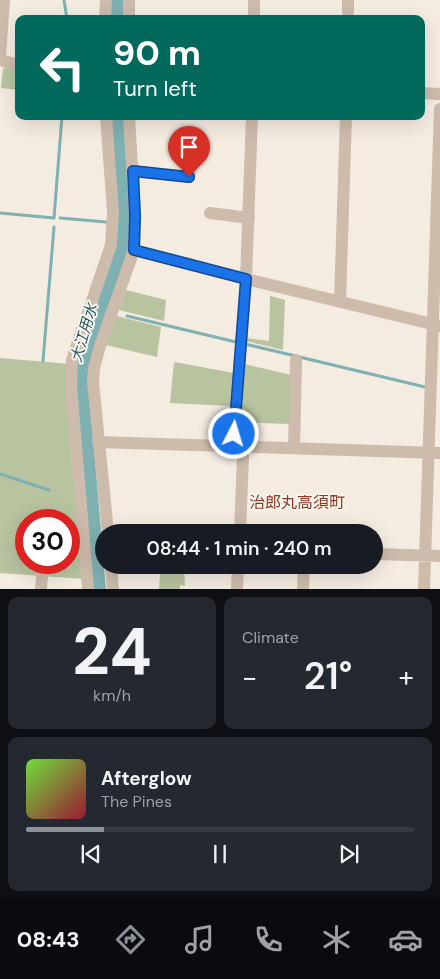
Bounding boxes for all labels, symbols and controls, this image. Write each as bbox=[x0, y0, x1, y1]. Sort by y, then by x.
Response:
text: 90 m bbox=[113, 30, 201, 76]
icon: left bbox=[30, 35, 95, 100]
text: Turn left bbox=[113, 74, 197, 103]
pin bbox=[168, 126, 210, 177]
icon: arrive bbox=[175, 133, 203, 161]
water label: 大江用水 bbox=[66, 299, 102, 365]
position arrow bbox=[207, 407, 259, 459]
district label: 治郎丸高須町 bbox=[249, 492, 345, 513]
speed limit sign: 30 bbox=[15, 509, 80, 574]
text: 08:44 · 1 min · 240 m bbox=[146, 536, 332, 561]
text: 24 bbox=[72, 610, 152, 694]
text: Climate bbox=[242, 627, 299, 648]
text: 21° bbox=[304, 651, 352, 701]
text: − bbox=[242, 659, 257, 696]
text: + bbox=[399, 659, 414, 696]
text: km/h bbox=[93, 685, 131, 706]
text: Afterglow bbox=[101, 766, 192, 791]
text: The Pines bbox=[101, 791, 172, 812]
icon: previous bbox=[77, 840, 105, 868]
icon: pause bbox=[206, 840, 234, 868]
icon: next bbox=[335, 840, 363, 868]
icon: directions bbox=[113, 922, 148, 957]
icon: music bbox=[182, 922, 217, 957]
icon: phone bbox=[251, 922, 286, 957]
icon: climate bbox=[319, 922, 354, 957]
icon: car bbox=[388, 922, 423, 957]
text: 08:43 bbox=[17, 925, 79, 954]

